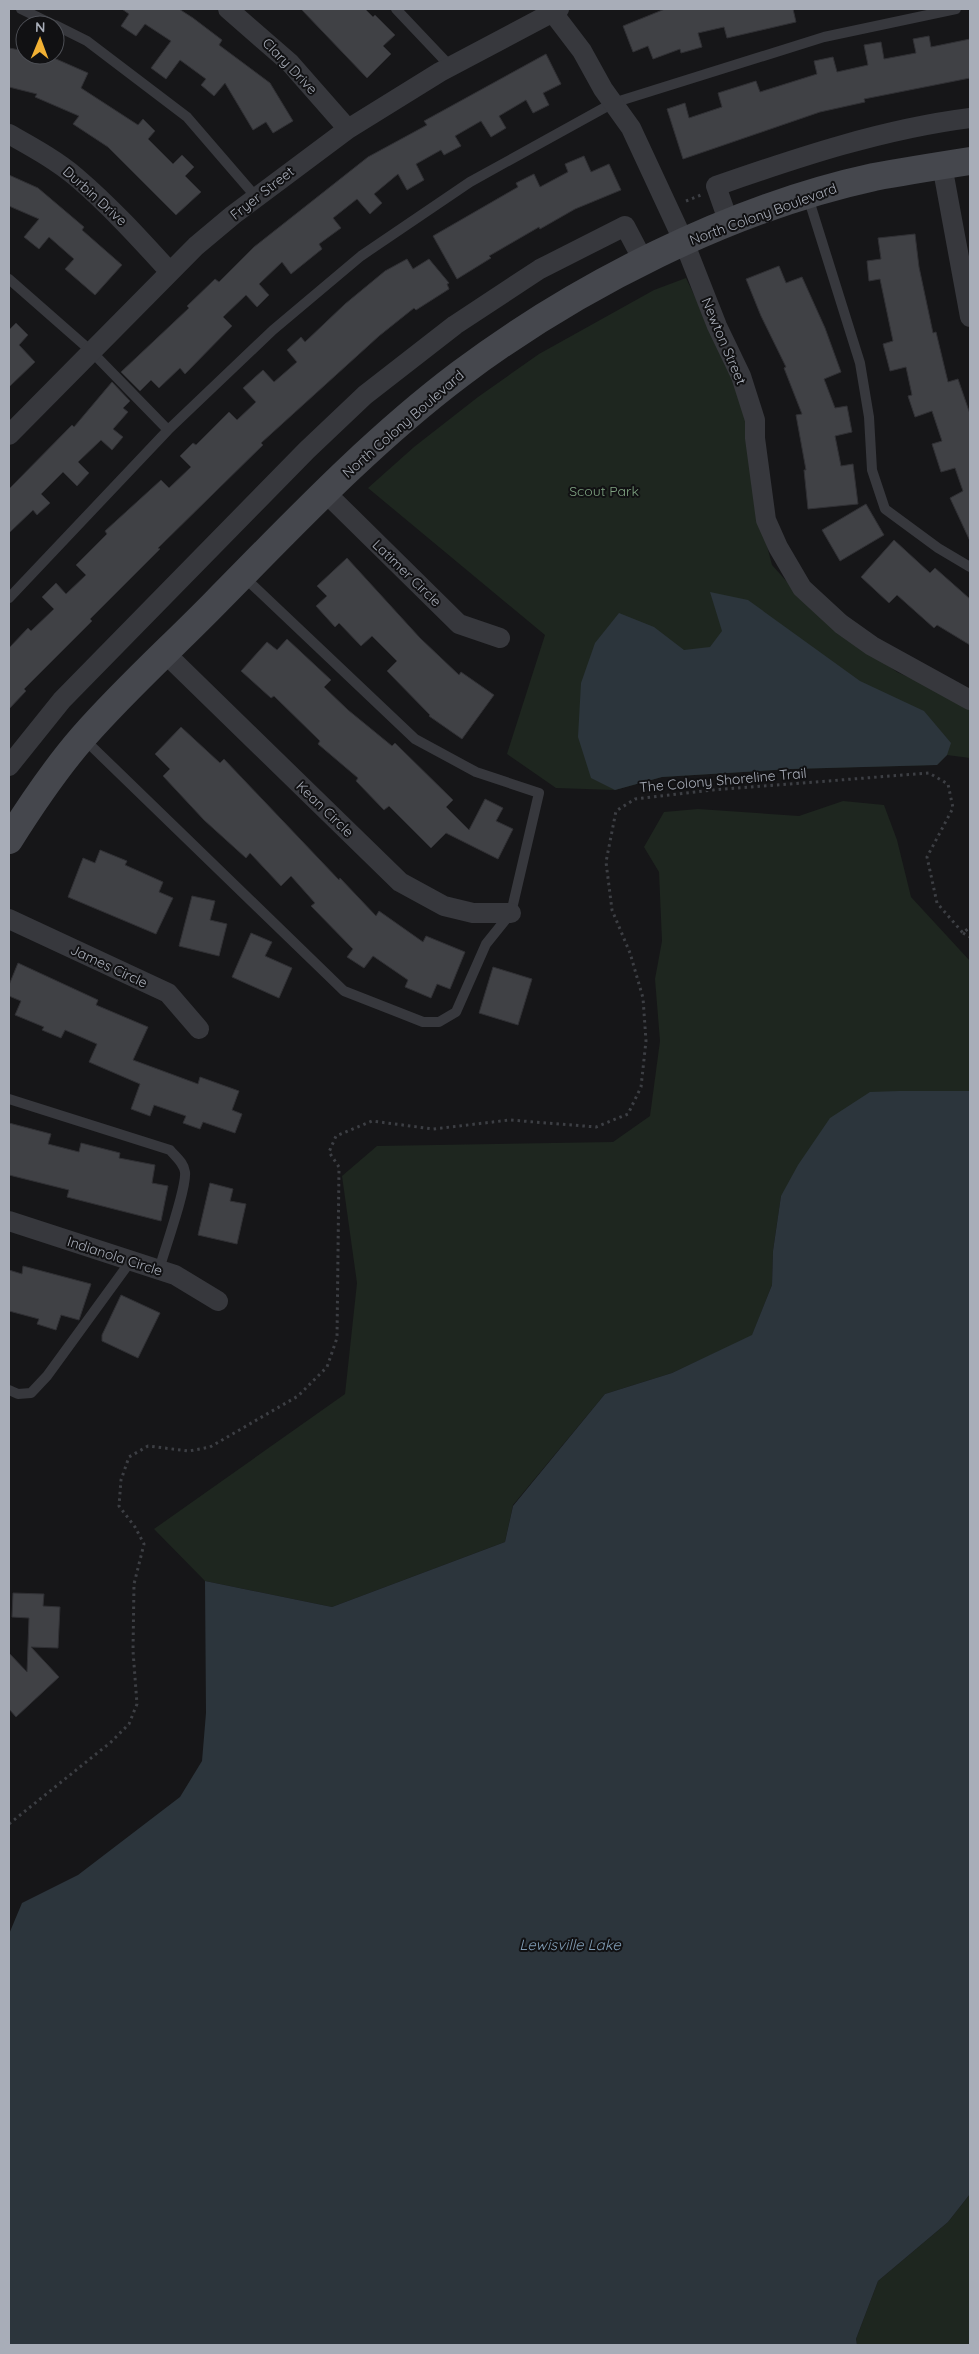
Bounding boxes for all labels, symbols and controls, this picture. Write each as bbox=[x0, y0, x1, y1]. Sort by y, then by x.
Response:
north arrow bbox=[15, 15, 65, 65]
text: N bbox=[35, 18, 46, 36]
street label: Clary Drive bbox=[259, 34, 321, 98]
street label: Durbin Drive bbox=[59, 162, 131, 230]
street label: Fryer Street bbox=[226, 162, 298, 224]
street label: North Colony Boulevard bbox=[687, 179, 839, 249]
street label: Newton Street bbox=[698, 295, 750, 387]
street label: North Colony Boulevard bbox=[338, 366, 468, 482]
park label: Scout Park bbox=[569, 482, 639, 500]
street label: Latimer Circle bbox=[369, 536, 445, 610]
street label: The Colony Shoreline Trail bbox=[639, 764, 807, 796]
street label: Kean Circle bbox=[292, 777, 358, 841]
street label: James Circle bbox=[68, 940, 151, 992]
street label: Indianola Circle bbox=[65, 1232, 165, 1280]
water label: Lewisville Lake bbox=[519, 1935, 621, 1954]

